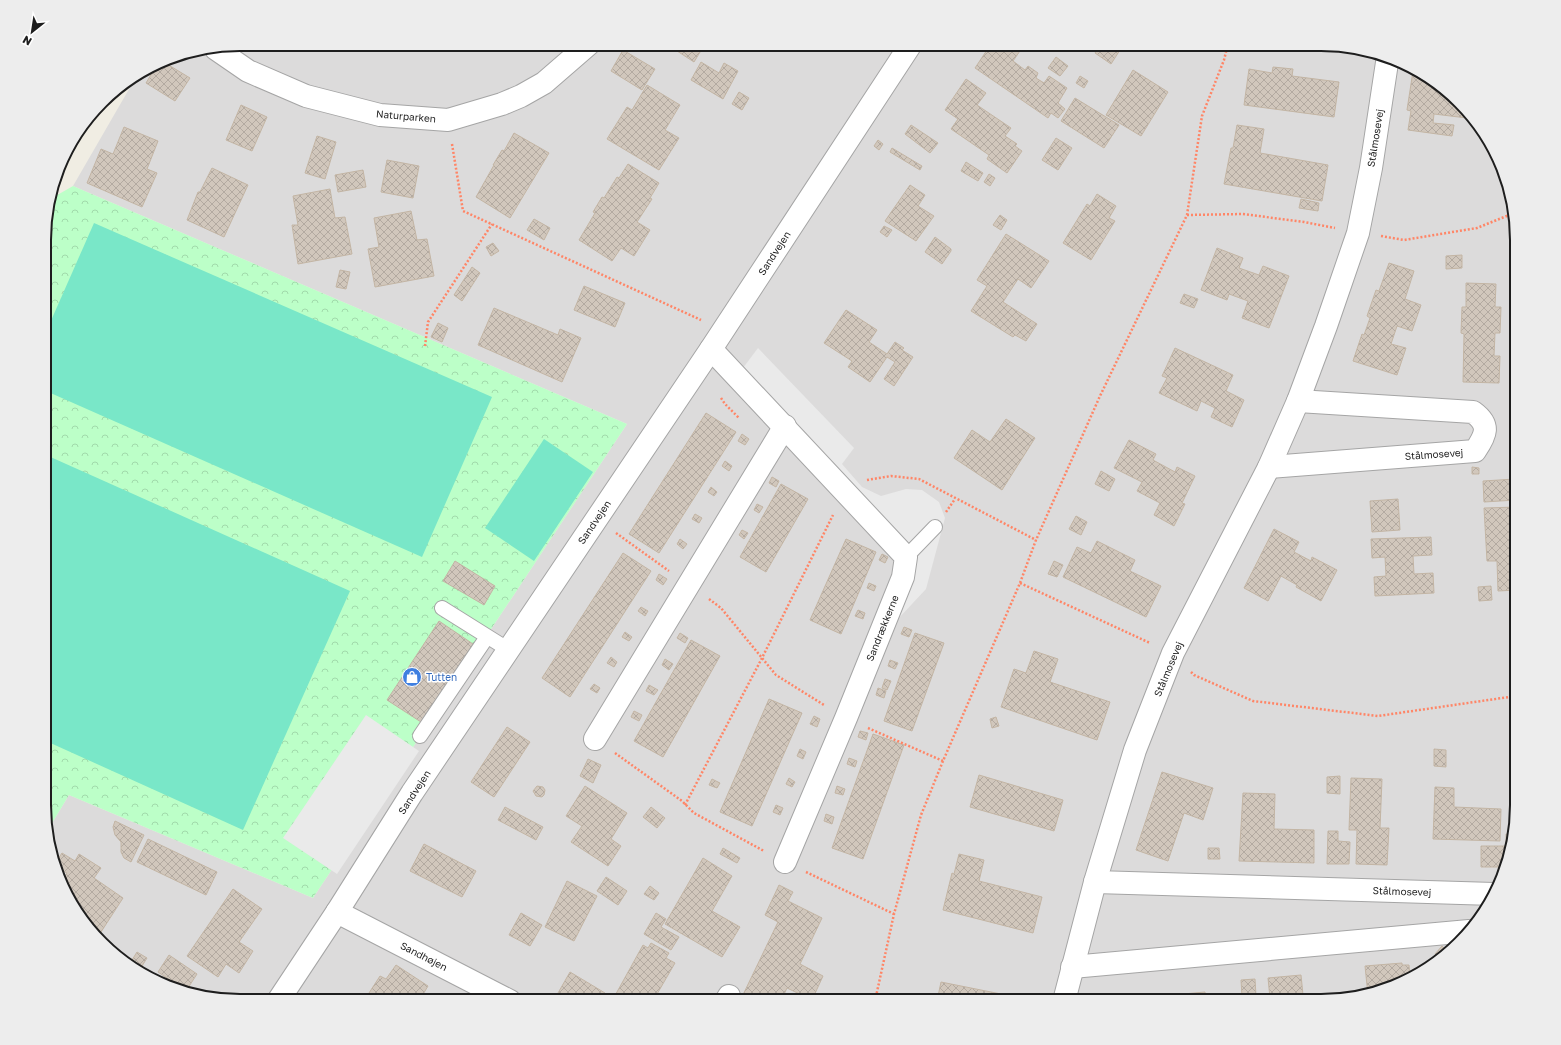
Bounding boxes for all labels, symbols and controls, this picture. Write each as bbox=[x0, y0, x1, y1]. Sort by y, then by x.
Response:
north arrow bbox=[12, 12, 52, 52]
text: N bbox=[20, 33, 34, 49]
street label: Naturparken bbox=[375, 107, 437, 125]
street label: Stålmosevej bbox=[1364, 108, 1386, 168]
street label: Sandvejen bbox=[755, 229, 793, 277]
street label: Stålmosevej bbox=[1404, 446, 1464, 462]
street label: Sandvejen bbox=[575, 498, 613, 546]
street label: Sandrækkerne bbox=[863, 593, 901, 663]
street label: Stålmosevej bbox=[1151, 640, 1185, 698]
shop icon: Tutten bbox=[401, 666, 423, 688]
place label: Tutten bbox=[426, 671, 457, 683]
street label: Sandvejen bbox=[395, 768, 433, 816]
street label: Stålmosevej bbox=[1372, 884, 1432, 898]
street label: Sandhøjen bbox=[398, 939, 450, 973]

